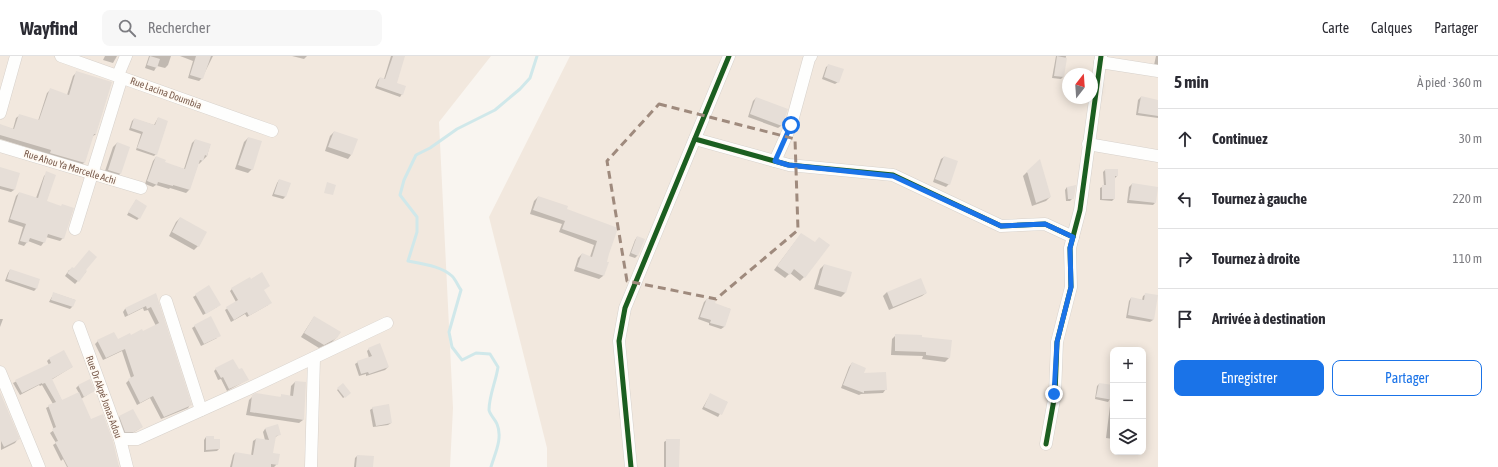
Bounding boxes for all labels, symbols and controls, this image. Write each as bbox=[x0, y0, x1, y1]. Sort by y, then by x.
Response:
search box bbox=[102, 10, 382, 46]
text: Wayfind bbox=[20, 17, 78, 39]
icon: search bbox=[116, 17, 138, 39]
text: Rechercher bbox=[148, 19, 210, 36]
text: Carte bbox=[1322, 20, 1349, 36]
text: Calques bbox=[1371, 20, 1412, 36]
text: Partager bbox=[1434, 20, 1478, 36]
north arrow bbox=[1062, 68, 1098, 104]
text: 5 min bbox=[1174, 72, 1209, 92]
street label: Rue Lacina Doumbia bbox=[129, 75, 204, 111]
text: À pied · 360 m bbox=[1417, 75, 1482, 90]
route start bbox=[782, 116, 800, 134]
icon: ahead bbox=[1174, 128, 1196, 150]
text: Continuez bbox=[1212, 130, 1268, 147]
text: 30 m bbox=[1459, 131, 1482, 146]
street label: Rue Ahou Ya Marcelle Achi bbox=[23, 148, 117, 186]
icon: left bbox=[1174, 188, 1196, 210]
text: Tournez à gauche bbox=[1212, 190, 1307, 207]
text: 220 m bbox=[1453, 191, 1482, 206]
icon: right bbox=[1174, 248, 1196, 270]
text: Tournez à droite bbox=[1212, 250, 1300, 267]
text: 110 m bbox=[1453, 251, 1482, 266]
icon: arrive bbox=[1174, 308, 1196, 330]
text: Arrivée à destination bbox=[1212, 310, 1326, 327]
map controls bbox=[1110, 347, 1146, 455]
button: + bbox=[1110, 347, 1146, 383]
street label: Rue Dr Akpé Jonas Adou bbox=[84, 354, 124, 440]
button: Enregistrer bbox=[1174, 360, 1324, 396]
button: Partager bbox=[1332, 360, 1482, 396]
button: − bbox=[1110, 383, 1146, 419]
route end bbox=[1045, 385, 1063, 403]
button: layers bbox=[1110, 419, 1146, 455]

